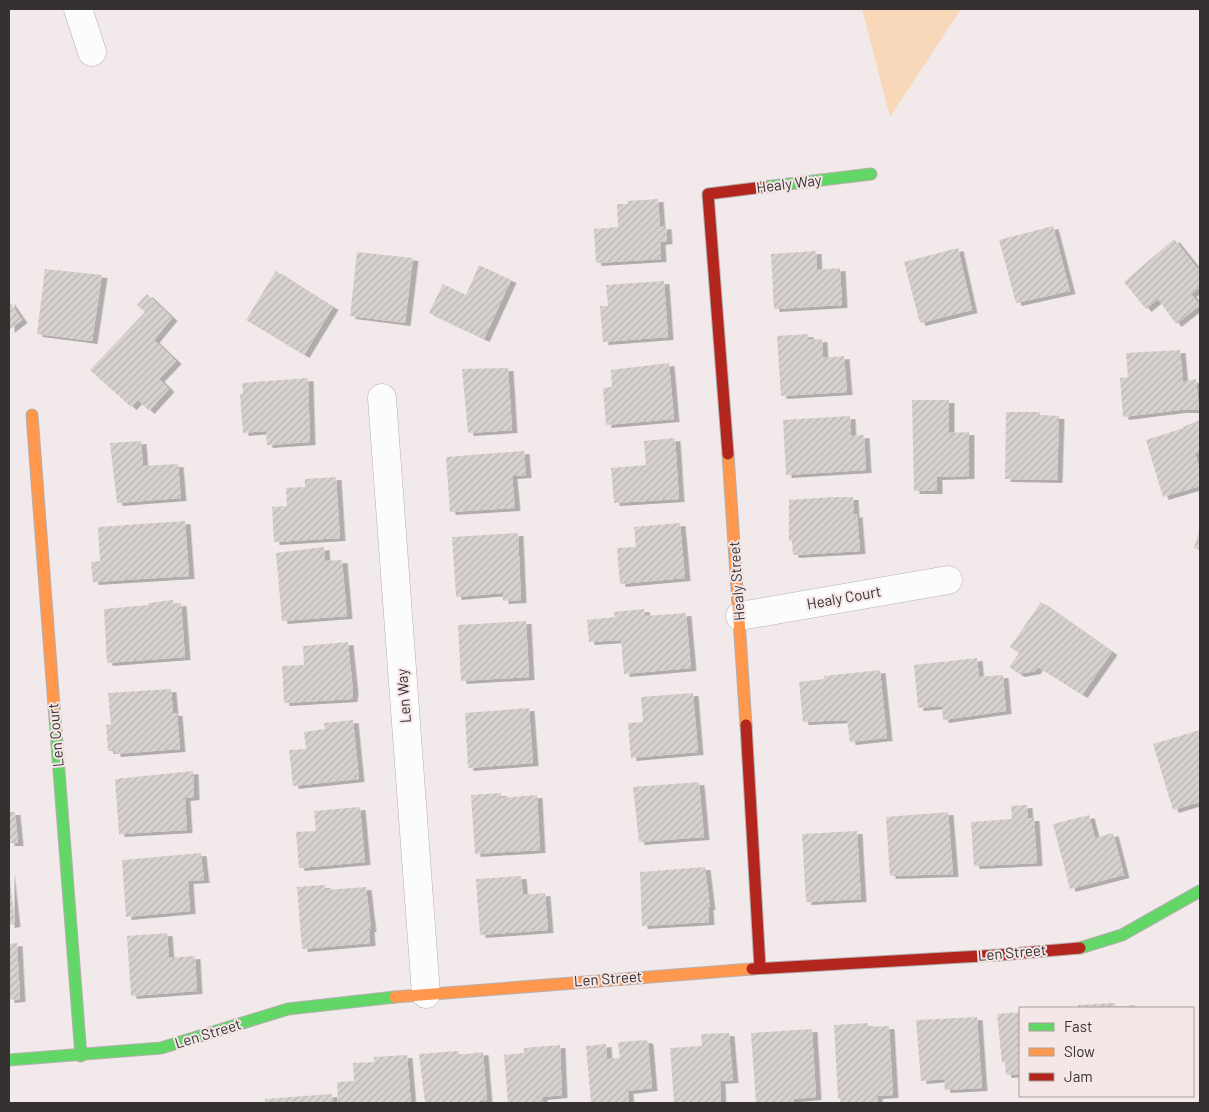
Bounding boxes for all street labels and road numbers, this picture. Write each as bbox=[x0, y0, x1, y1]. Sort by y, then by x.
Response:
street label: Healy Way bbox=[755, 170, 823, 196]
street label: Healy Street bbox=[724, 541, 748, 621]
street label: Healy Court bbox=[805, 582, 882, 612]
street label: Len Way bbox=[392, 668, 414, 724]
street label: Len Court bbox=[43, 702, 67, 768]
street label: Len Street bbox=[977, 940, 1047, 964]
street label: Len Street bbox=[573, 967, 643, 989]
street label: Len Street bbox=[172, 1014, 243, 1052]

